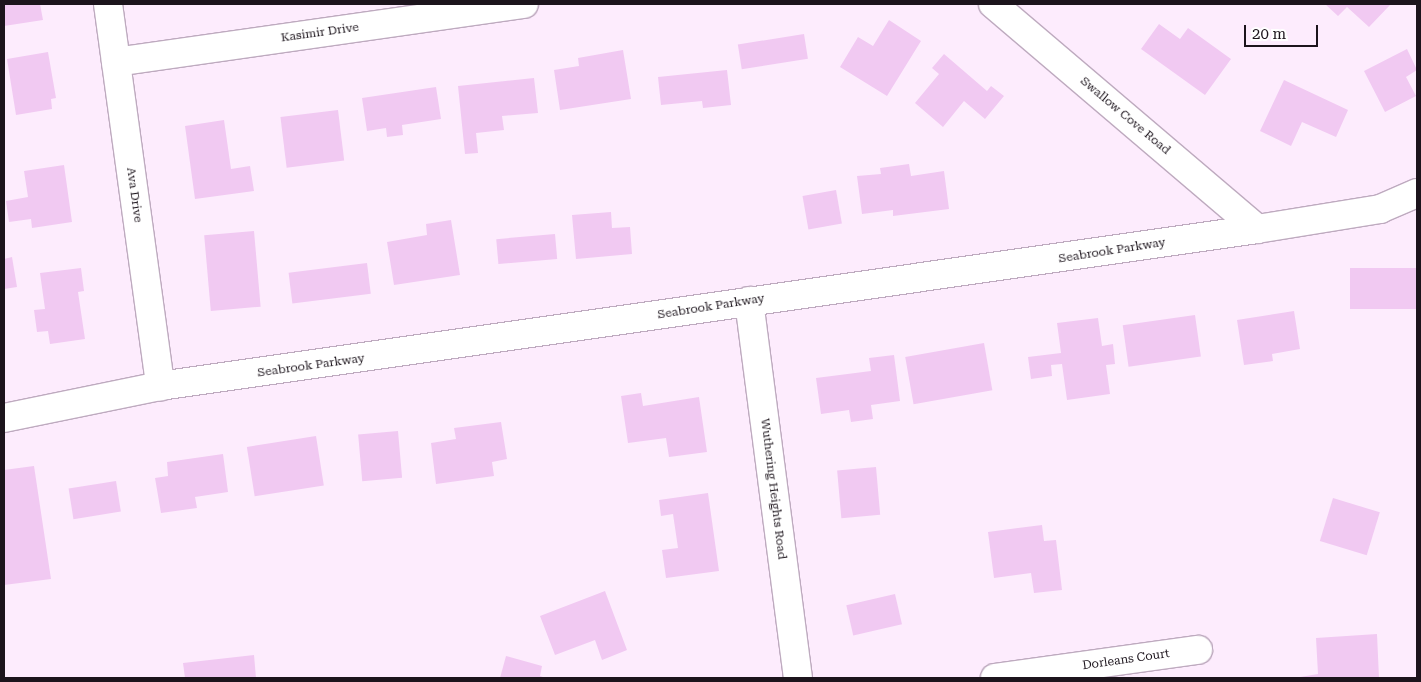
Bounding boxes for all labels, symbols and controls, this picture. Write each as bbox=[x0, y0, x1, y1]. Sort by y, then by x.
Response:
scale bar bbox=[1246, 15, 1320, 47]
street label: Kasimir Drive bbox=[280, 20, 360, 46]
text: 20 m bbox=[1252, 25, 1286, 43]
street label: Swallow Cove Road bbox=[1077, 74, 1173, 158]
street label: Ava Drive bbox=[123, 166, 145, 224]
street label: Seabrook Parkway bbox=[1058, 235, 1166, 267]
street label: Seabrook Parkway bbox=[657, 291, 765, 323]
street label: Seabrook Parkway bbox=[257, 351, 365, 381]
street label: Wuthering Heights Road bbox=[757, 418, 789, 560]
street label: Dorleans Court bbox=[1081, 647, 1171, 673]

